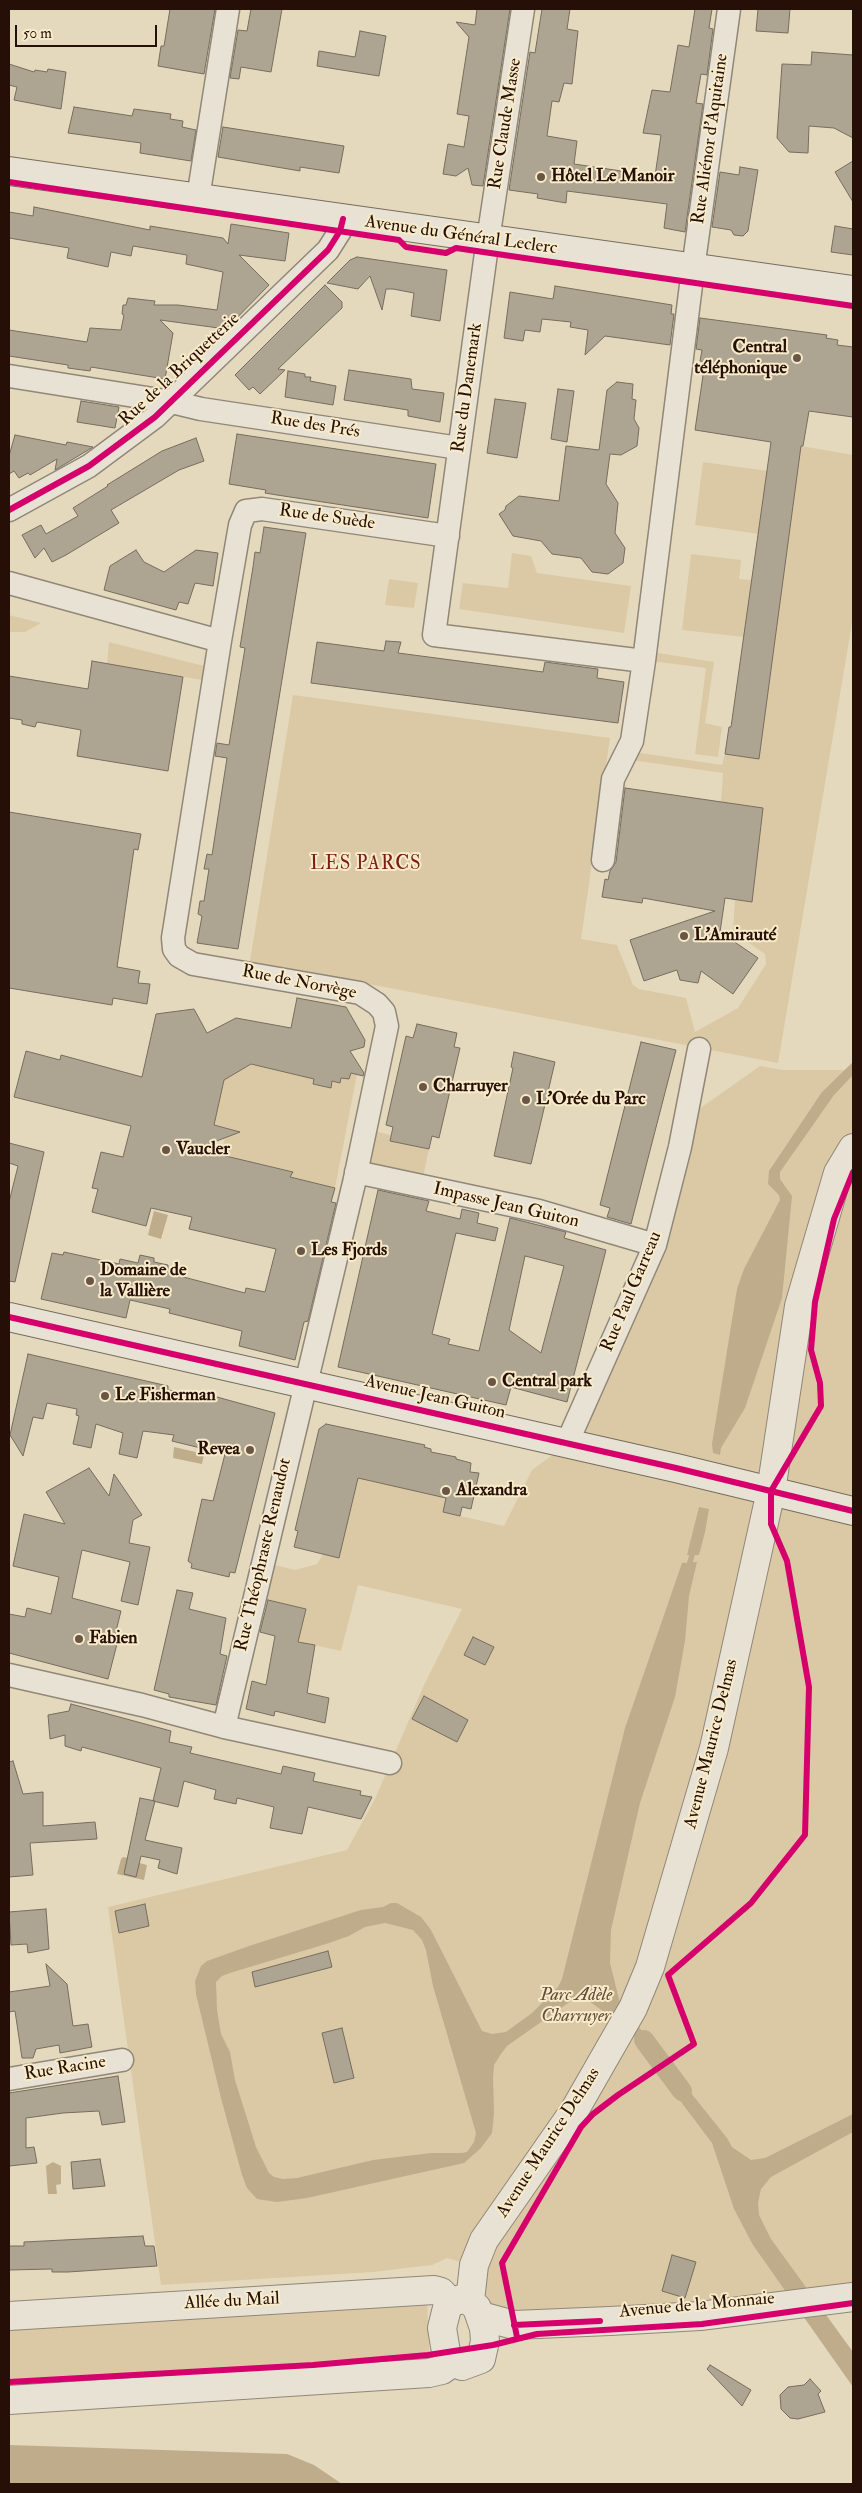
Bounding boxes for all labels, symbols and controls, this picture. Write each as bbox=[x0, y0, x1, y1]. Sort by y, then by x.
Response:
scale bar bbox=[18, 15, 160, 47]
text: 50 m bbox=[23, 24, 52, 43]
street label: Rue Aliénor d'Aquitaine bbox=[688, 52, 734, 226]
street label: Rue Claude Masse bbox=[485, 57, 527, 191]
place label: Hôtel Le Manoir bbox=[551, 166, 674, 188]
marker: Hôtel Le Manoir bbox=[535, 171, 547, 183]
street label: Avenue du Général Leclerc bbox=[364, 212, 558, 260]
street label: Rue de la Briquetterie bbox=[115, 309, 245, 431]
street label: Rue du Danemark bbox=[448, 322, 488, 454]
place label: Central téléphonique bbox=[694, 337, 787, 379]
marker: Central téléphonique bbox=[791, 352, 803, 364]
street label: Rue des Prés bbox=[269, 408, 361, 444]
street label: Rue de Suède bbox=[278, 501, 376, 535]
district label: LES PARCS bbox=[309, 854, 423, 876]
place label: L'Amirauté bbox=[694, 925, 776, 947]
marker: L'Amirauté bbox=[678, 930, 690, 942]
street label: Rue de Norvège bbox=[240, 961, 358, 1005]
place label: Charruyer bbox=[433, 1076, 508, 1098]
marker: Charruyer bbox=[417, 1081, 429, 1093]
place label: L'Orée du Parc bbox=[536, 1089, 646, 1111]
marker: L'Orée du Parc bbox=[520, 1094, 532, 1106]
place label: Vaucler bbox=[176, 1139, 230, 1161]
marker: Vaucler bbox=[160, 1144, 172, 1156]
street label: Impasse Jean Guiton bbox=[431, 1179, 581, 1233]
street label: Rue Paul Garreau bbox=[597, 1229, 667, 1355]
place label: Les Fjords bbox=[311, 1240, 387, 1262]
marker: Les Fjords bbox=[295, 1245, 307, 1257]
place label: Domaine de la Vallière bbox=[100, 1260, 186, 1302]
marker: Domaine de la Vallière bbox=[84, 1275, 96, 1287]
street label: Avenue Jean Guiton bbox=[363, 1371, 507, 1425]
place label: Central park bbox=[502, 1371, 592, 1393]
marker: Central park bbox=[486, 1376, 498, 1388]
place label: Le Fisherman bbox=[115, 1385, 216, 1407]
marker: Le Fisherman bbox=[99, 1390, 111, 1402]
place label: Revea bbox=[197, 1439, 240, 1461]
marker: Revea bbox=[244, 1444, 256, 1456]
street label: Rue Théophraste Renaudot bbox=[231, 1456, 297, 1654]
place label: Alexandra bbox=[456, 1480, 527, 1502]
marker: Alexandra bbox=[440, 1485, 452, 1497]
place label: Fabien bbox=[89, 1628, 137, 1650]
marker: Fabien bbox=[73, 1633, 85, 1645]
street label: Avenue Maurice Delmas bbox=[680, 1657, 744, 1831]
park label: Parc Adèle Charruyer bbox=[540, 1985, 612, 2028]
street label: Rue Racine bbox=[23, 2052, 107, 2086]
street label: Avenue Maurice Delmas bbox=[492, 2064, 606, 2222]
street label: Avenue de la Monnaie bbox=[618, 2288, 776, 2324]
street label: Allée du Mail bbox=[184, 2289, 280, 2315]

